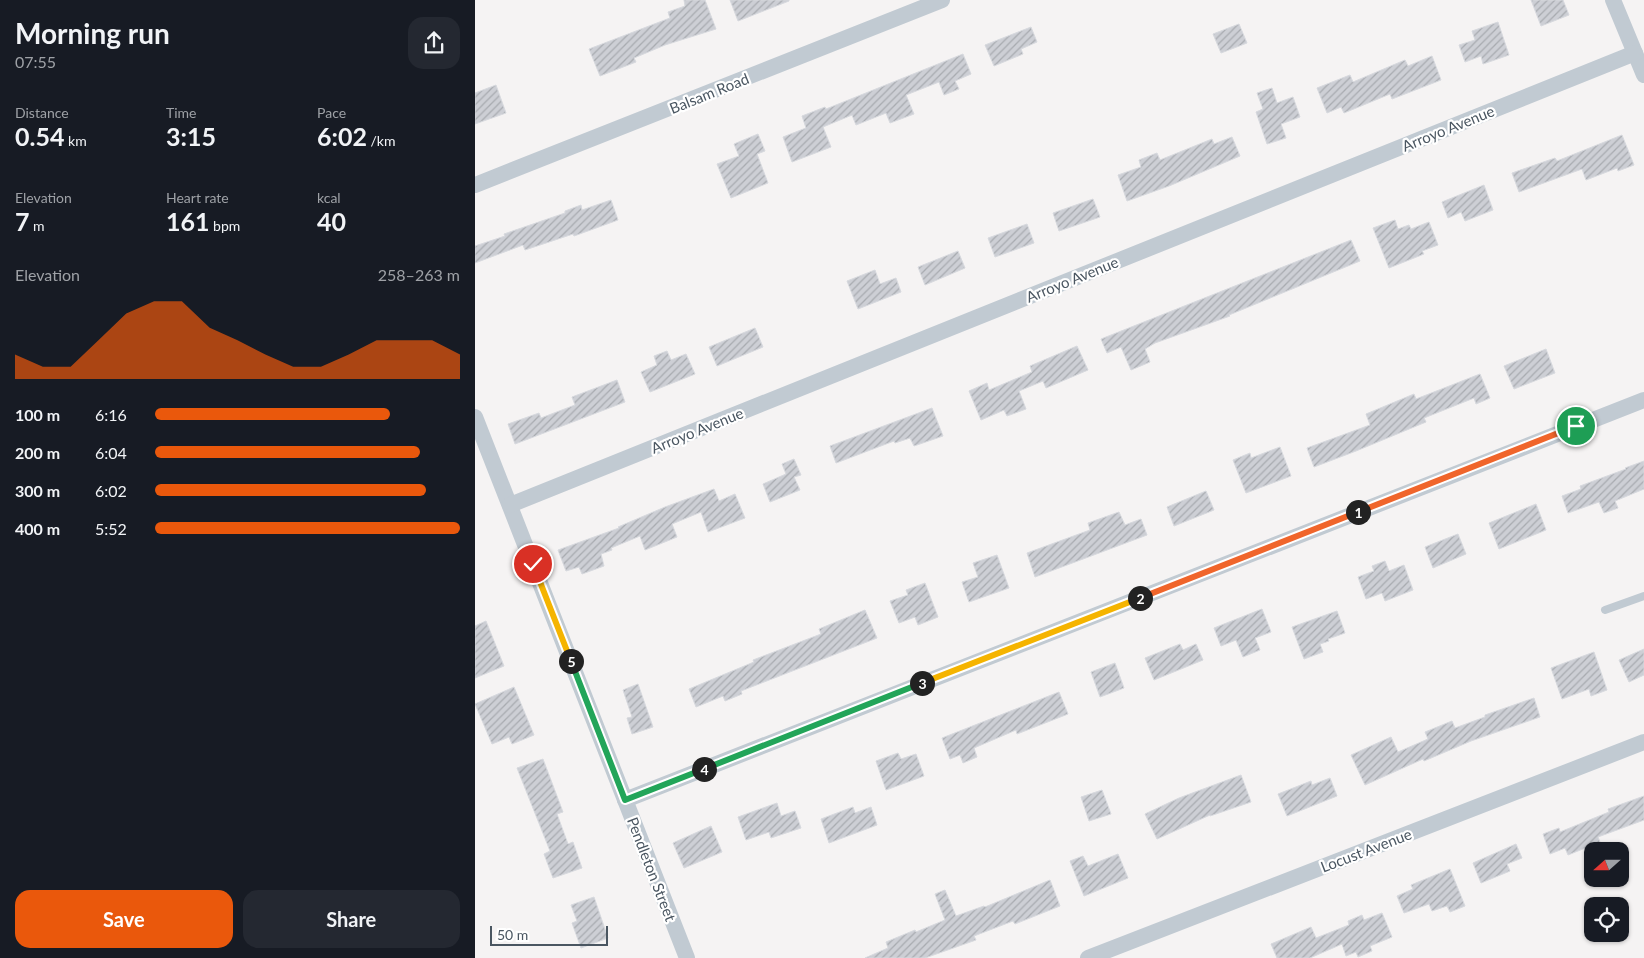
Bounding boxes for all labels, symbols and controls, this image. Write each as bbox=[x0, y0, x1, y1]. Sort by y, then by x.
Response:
text: Morning run bbox=[15, 16, 170, 50]
button: share bbox=[408, 17, 460, 69]
text: 07:55 bbox=[15, 52, 56, 71]
street label: Balsam Road bbox=[667, 69, 751, 117]
street label: Arroyo Avenue bbox=[1399, 101, 1497, 155]
text: Distance bbox=[15, 104, 69, 121]
text: Time bbox=[166, 104, 197, 121]
text: Pace bbox=[317, 104, 346, 121]
text: 0.54 bbox=[15, 121, 64, 151]
text: 3:15 bbox=[166, 121, 216, 151]
text: 6:02 bbox=[317, 121, 367, 151]
text: km bbox=[64, 132, 87, 149]
text: /km bbox=[367, 132, 396, 149]
text: Elevation bbox=[15, 189, 72, 206]
text: Heart rate bbox=[166, 189, 229, 206]
text: kcal bbox=[317, 189, 341, 206]
text: 7 bbox=[15, 206, 30, 236]
text: 161 bbox=[166, 206, 210, 236]
text: 40 bbox=[317, 206, 346, 236]
text: m bbox=[30, 217, 45, 234]
text: bpm bbox=[210, 217, 240, 234]
street label: Arroyo Avenue bbox=[1023, 252, 1121, 306]
text: Elevation bbox=[15, 265, 80, 284]
text: 258–263 m bbox=[378, 265, 460, 284]
street label: Arroyo Avenue bbox=[648, 403, 746, 457]
text: 100 m bbox=[15, 405, 60, 424]
text: 6:16 bbox=[95, 405, 127, 424]
pin bbox=[1555, 405, 1597, 447]
icon: arrive bbox=[1562, 412, 1590, 440]
text: 200 m bbox=[15, 443, 60, 462]
text: 6:04 bbox=[95, 443, 127, 462]
text: 300 m bbox=[15, 481, 60, 500]
text: 6:02 bbox=[95, 481, 127, 500]
pin: 1 bbox=[1345, 500, 1371, 524]
text: 1 bbox=[1354, 504, 1363, 521]
text: 400 m bbox=[15, 519, 60, 538]
text: 5:52 bbox=[95, 519, 127, 538]
pin bbox=[512, 543, 554, 585]
icon: check bbox=[519, 550, 547, 578]
pin: 2 bbox=[1127, 586, 1153, 610]
text: 2 bbox=[1136, 590, 1145, 607]
pin: 5 bbox=[559, 648, 583, 674]
text: 5 bbox=[567, 653, 576, 670]
pin: 3 bbox=[909, 670, 935, 696]
text: 3 bbox=[918, 675, 927, 692]
pin: 4 bbox=[691, 756, 717, 782]
text: 4 bbox=[700, 761, 709, 778]
street label: Pendleton Street bbox=[624, 814, 680, 924]
street label: Locust Avenue bbox=[1318, 824, 1414, 876]
north arrow bbox=[1584, 842, 1629, 888]
map controls bbox=[1584, 842, 1629, 942]
button: Save bbox=[15, 890, 233, 948]
button: Share bbox=[243, 890, 460, 948]
button: locate bbox=[1584, 897, 1629, 942]
scale bar bbox=[490, 923, 607, 946]
text: 50 m bbox=[497, 926, 528, 943]

